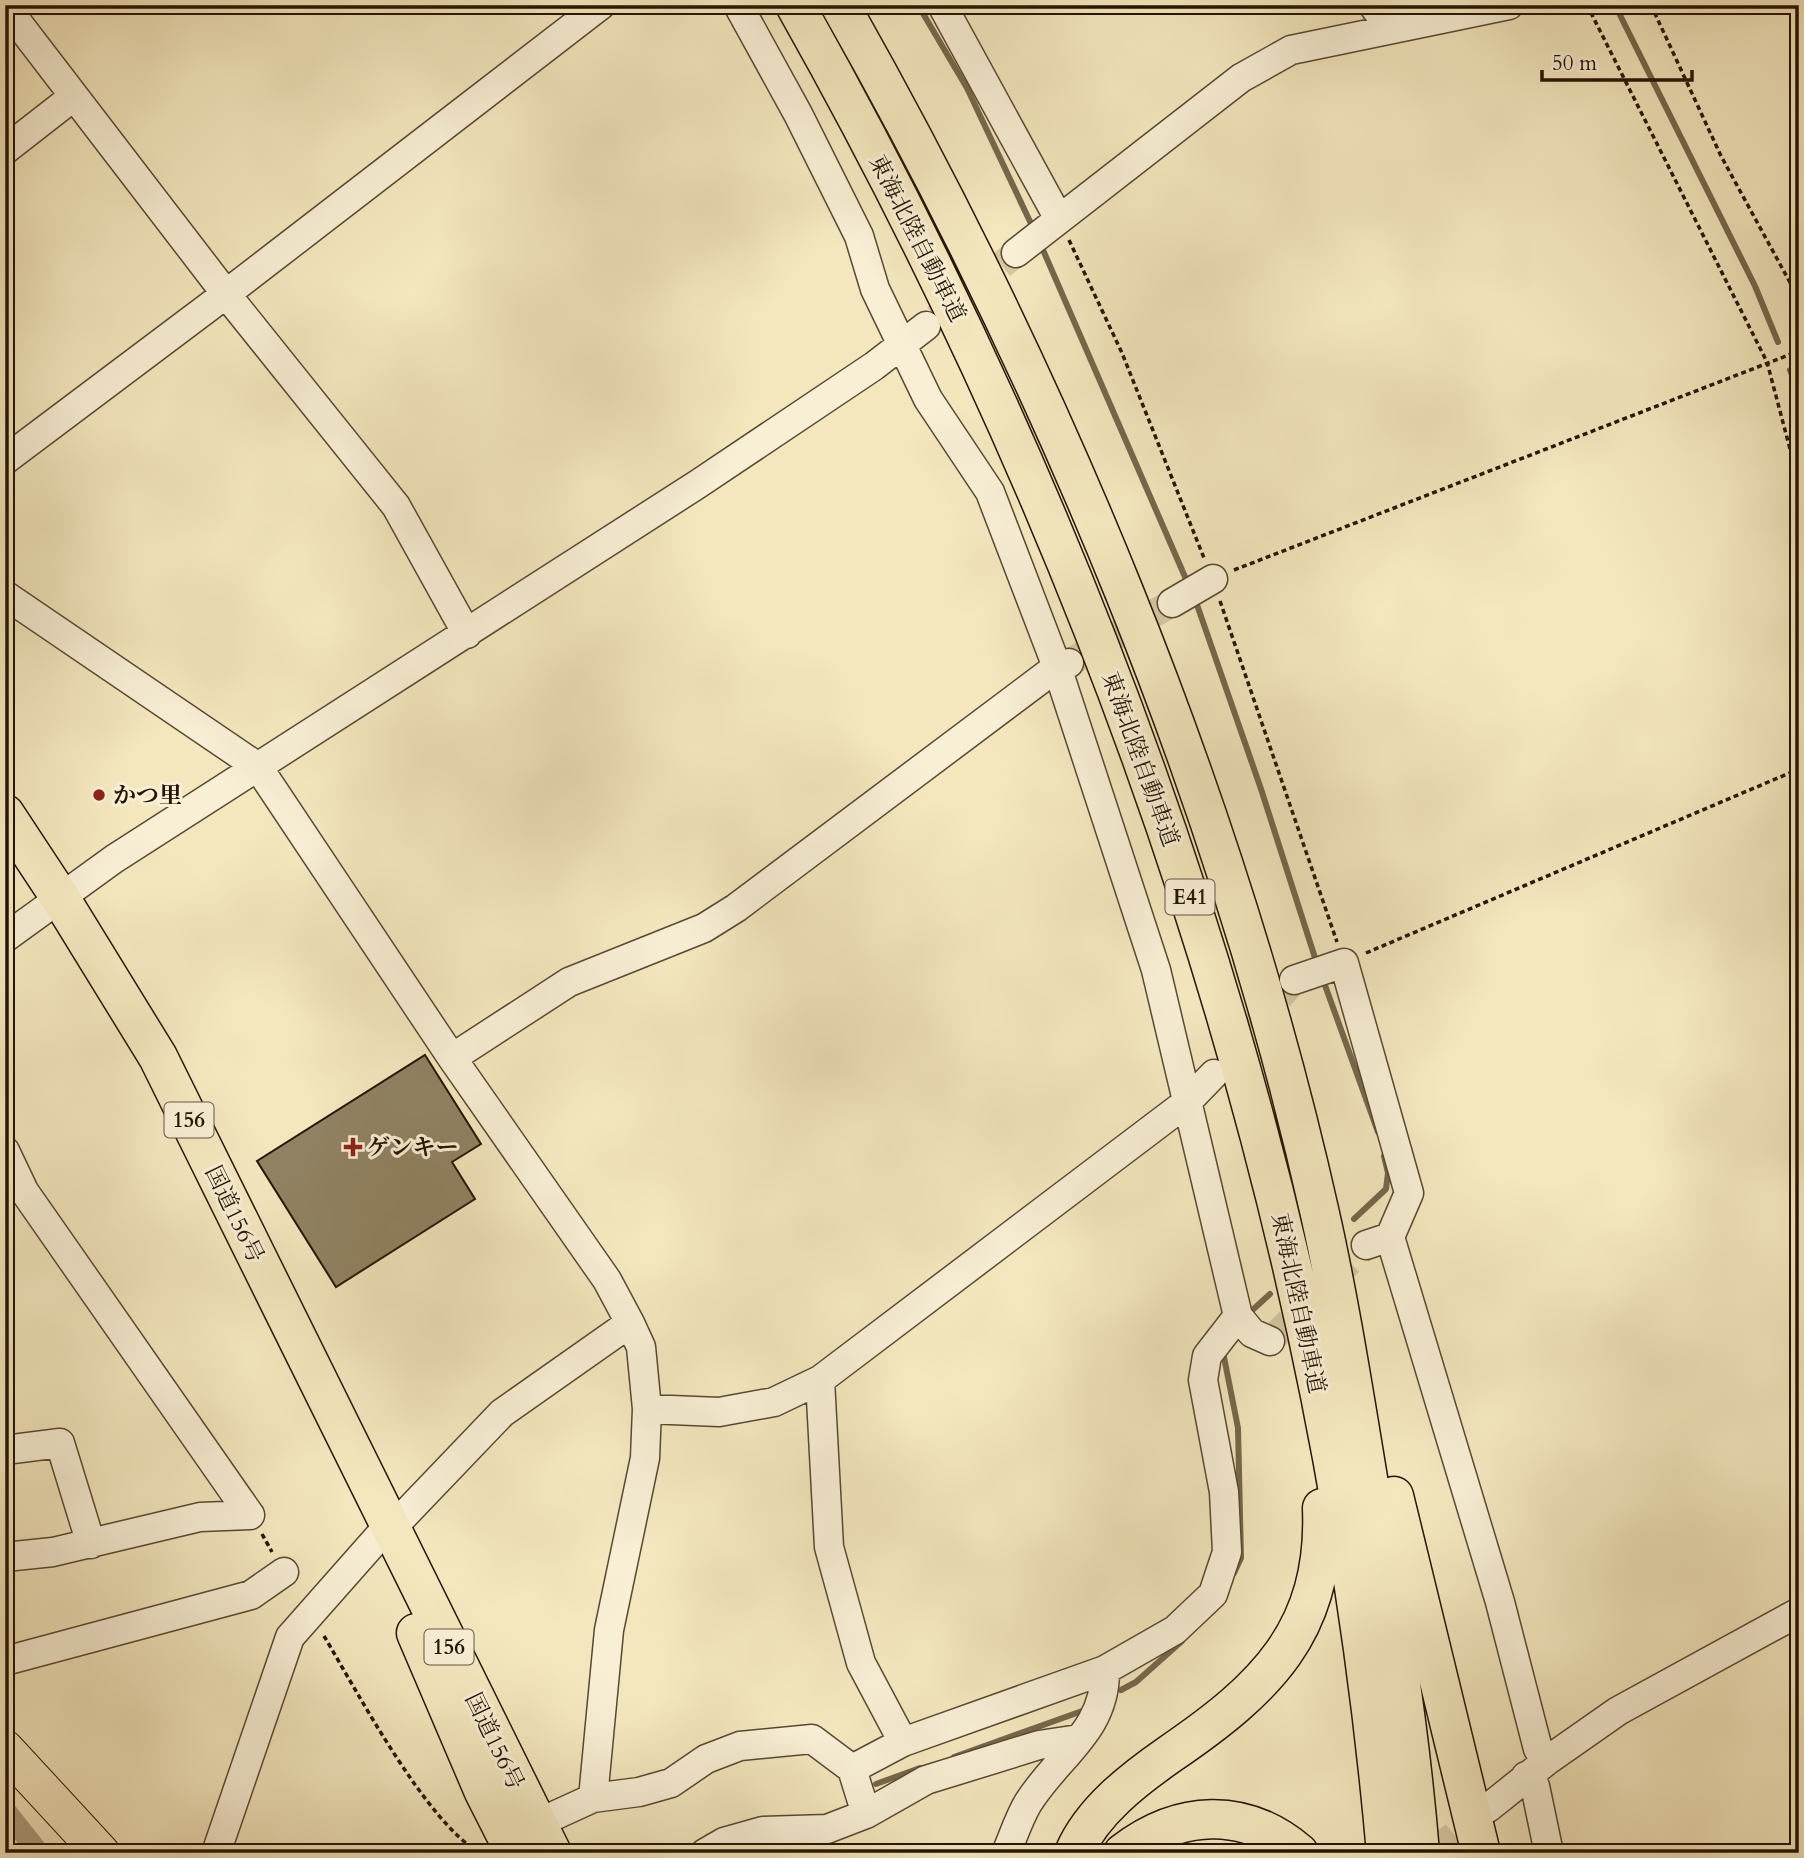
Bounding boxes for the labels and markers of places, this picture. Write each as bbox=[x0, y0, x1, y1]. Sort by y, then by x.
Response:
place label: かつ里 bbox=[113, 780, 182, 811]
marker: かつ里 bbox=[91, 787, 107, 803]
place label: ゲンキー bbox=[367, 1132, 459, 1163]
marker: ゲンキー bbox=[345, 1139, 361, 1155]

